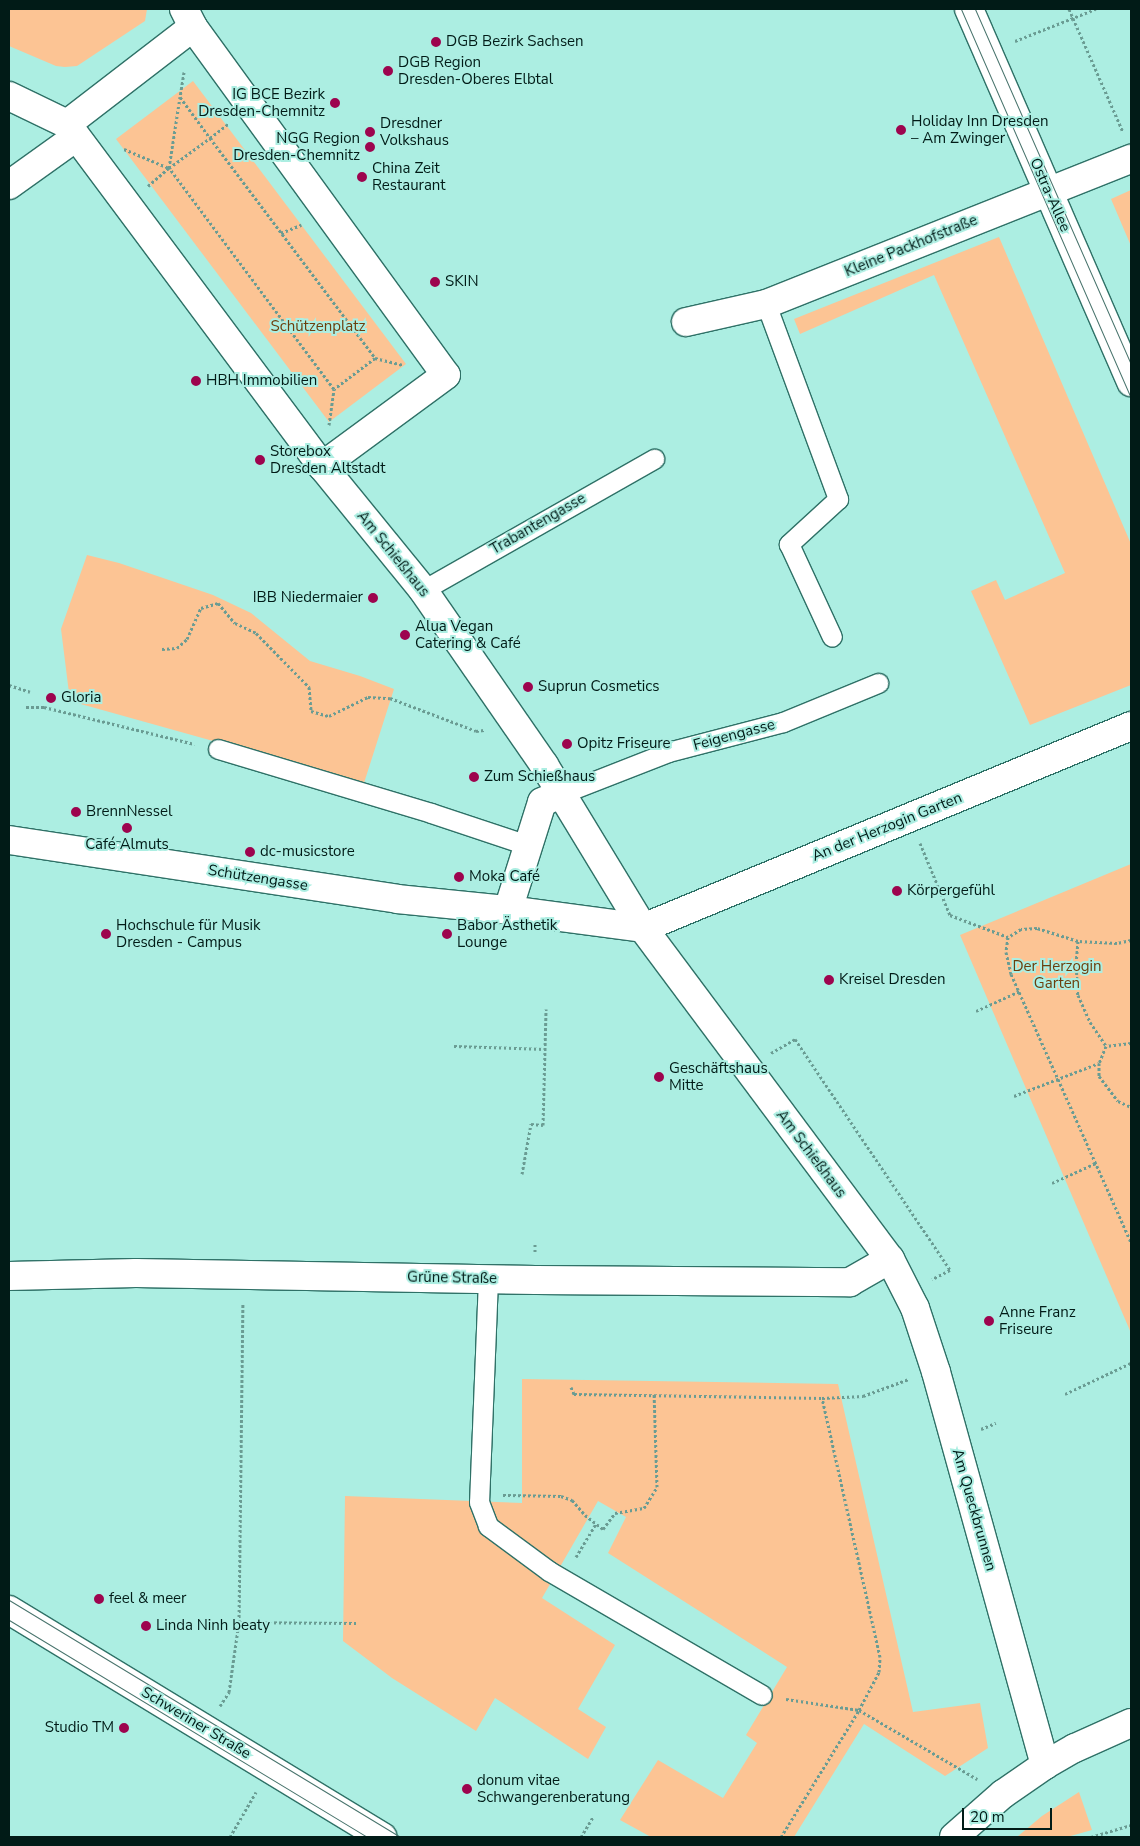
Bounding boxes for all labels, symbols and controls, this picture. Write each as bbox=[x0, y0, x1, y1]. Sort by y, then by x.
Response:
place label: DGB Bezirk Sachsen bbox=[446, 33, 584, 51]
marker: DGB Bezirk Sachsen bbox=[430, 36, 442, 48]
place label: DGB Region Dresden-Oberes Elbtal bbox=[398, 53, 553, 88]
marker: DGB Region Dresden-Oberes Elbtal bbox=[382, 65, 394, 77]
place label: IG BCE Bezirk Dresden-Chemnitz bbox=[198, 85, 325, 120]
marker: IG BCE Bezirk Dresden-Chemnitz bbox=[329, 97, 341, 109]
place label: Holiday Inn Dresden – Am Zwinger bbox=[911, 112, 1048, 147]
place label: Dresdner Volkshaus bbox=[380, 114, 449, 149]
marker: Holiday Inn Dresden – Am Zwinger bbox=[895, 124, 907, 136]
marker: Dresdner Volkshaus bbox=[364, 126, 376, 138]
place label: NGG Region Dresden-Chemnitz bbox=[233, 129, 360, 164]
marker: NGG Region Dresden-Chemnitz bbox=[364, 141, 376, 153]
street label: Ostra-Allee bbox=[1026, 155, 1074, 235]
place label: China Zeit Restaurant bbox=[372, 159, 446, 194]
marker: China Zeit Restaurant bbox=[356, 171, 368, 183]
street label: Kleine Packhofstraße bbox=[842, 211, 980, 281]
place label: SKIN bbox=[445, 273, 479, 291]
marker: SKIN bbox=[429, 276, 441, 288]
park label: Schützenplatz bbox=[271, 318, 365, 336]
place label: HBH Immobilien bbox=[206, 372, 317, 390]
marker: HBH Immobilien bbox=[190, 375, 202, 387]
place label: Storebox Dresden Altstadt bbox=[270, 442, 386, 477]
marker: Storebox Dresden Altstadt bbox=[254, 454, 266, 466]
street label: Trabantengasse bbox=[487, 489, 589, 559]
street label: Am Schießhaus bbox=[353, 507, 433, 601]
place label: IBB Niedermaier bbox=[253, 589, 363, 607]
marker: IBB Niedermaier bbox=[367, 592, 379, 604]
place label: Alua Vegan Catering & Café bbox=[415, 617, 521, 652]
marker: Alua Vegan Catering & Café bbox=[399, 629, 411, 641]
place label: Suprun Cosmetics bbox=[538, 678, 659, 696]
marker: Suprun Cosmetics bbox=[522, 681, 534, 693]
place label: Gloria bbox=[61, 689, 101, 707]
marker: Gloria bbox=[45, 692, 57, 704]
street label: Feigengasse bbox=[691, 715, 777, 755]
place label: Opitz Friseure bbox=[577, 735, 671, 753]
marker: Opitz Friseure bbox=[561, 738, 573, 750]
place label: Zum Schießhaus bbox=[484, 768, 595, 786]
marker: Zum Schießhaus bbox=[468, 771, 480, 783]
street label: An der Herzogin Garten bbox=[809, 789, 965, 865]
place label: BrennNessel bbox=[86, 803, 172, 821]
marker: BrennNessel bbox=[70, 806, 82, 818]
marker: Café Almuts bbox=[121, 822, 133, 834]
place label: Café Almuts bbox=[85, 836, 169, 854]
place label: dc-musicstore bbox=[260, 843, 355, 861]
marker: dc-musicstore bbox=[244, 846, 256, 858]
street label: Schützengasse bbox=[207, 861, 309, 895]
place label: Moka Café bbox=[469, 868, 540, 886]
marker: Moka Café bbox=[453, 871, 465, 883]
place label: Körpergefühl bbox=[907, 882, 995, 900]
marker: Körpergefühl bbox=[891, 885, 903, 897]
place label: Hochschule für Musik Dresden - Campus bbox=[116, 916, 261, 951]
place label: Babor Ästhetik Lounge bbox=[457, 916, 557, 951]
marker: Hochschule für Musik Dresden - Campus bbox=[100, 928, 112, 940]
marker: Babor Ästhetik Lounge bbox=[441, 928, 453, 940]
park label: Der Herzogin Garten bbox=[1012, 957, 1102, 992]
place label: Kreisel Dresden bbox=[839, 971, 945, 989]
marker: Kreisel Dresden bbox=[823, 974, 835, 986]
place label: Geschäftshaus Mitte bbox=[669, 1059, 768, 1094]
marker: Geschäftshaus Mitte bbox=[653, 1071, 665, 1083]
street label: Am Schießhaus bbox=[772, 1107, 850, 1201]
street label: Grüne Straße bbox=[407, 1268, 497, 1288]
place label: Anne Franz Friseure bbox=[999, 1303, 1076, 1338]
marker: Anne Franz Friseure bbox=[983, 1315, 995, 1327]
street label: Am Queckbrunnen bbox=[948, 1447, 1000, 1573]
place label: feel & meer bbox=[109, 1590, 186, 1608]
marker: feel & meer bbox=[93, 1593, 105, 1605]
place label: Linda Ninh beaty bbox=[156, 1617, 270, 1635]
marker: Linda Ninh beaty bbox=[140, 1620, 152, 1632]
street label: Schweriner Straße bbox=[138, 1683, 254, 1763]
place label: Studio TM bbox=[45, 1719, 114, 1737]
marker: Studio TM bbox=[118, 1722, 130, 1734]
place label: donum vitae Schwangerenberatung bbox=[477, 1771, 630, 1806]
marker: donum vitae Schwangerenberatung bbox=[461, 1783, 473, 1795]
scale bar bbox=[965, 1798, 1055, 1830]
text: 20 m bbox=[970, 1807, 1005, 1827]

